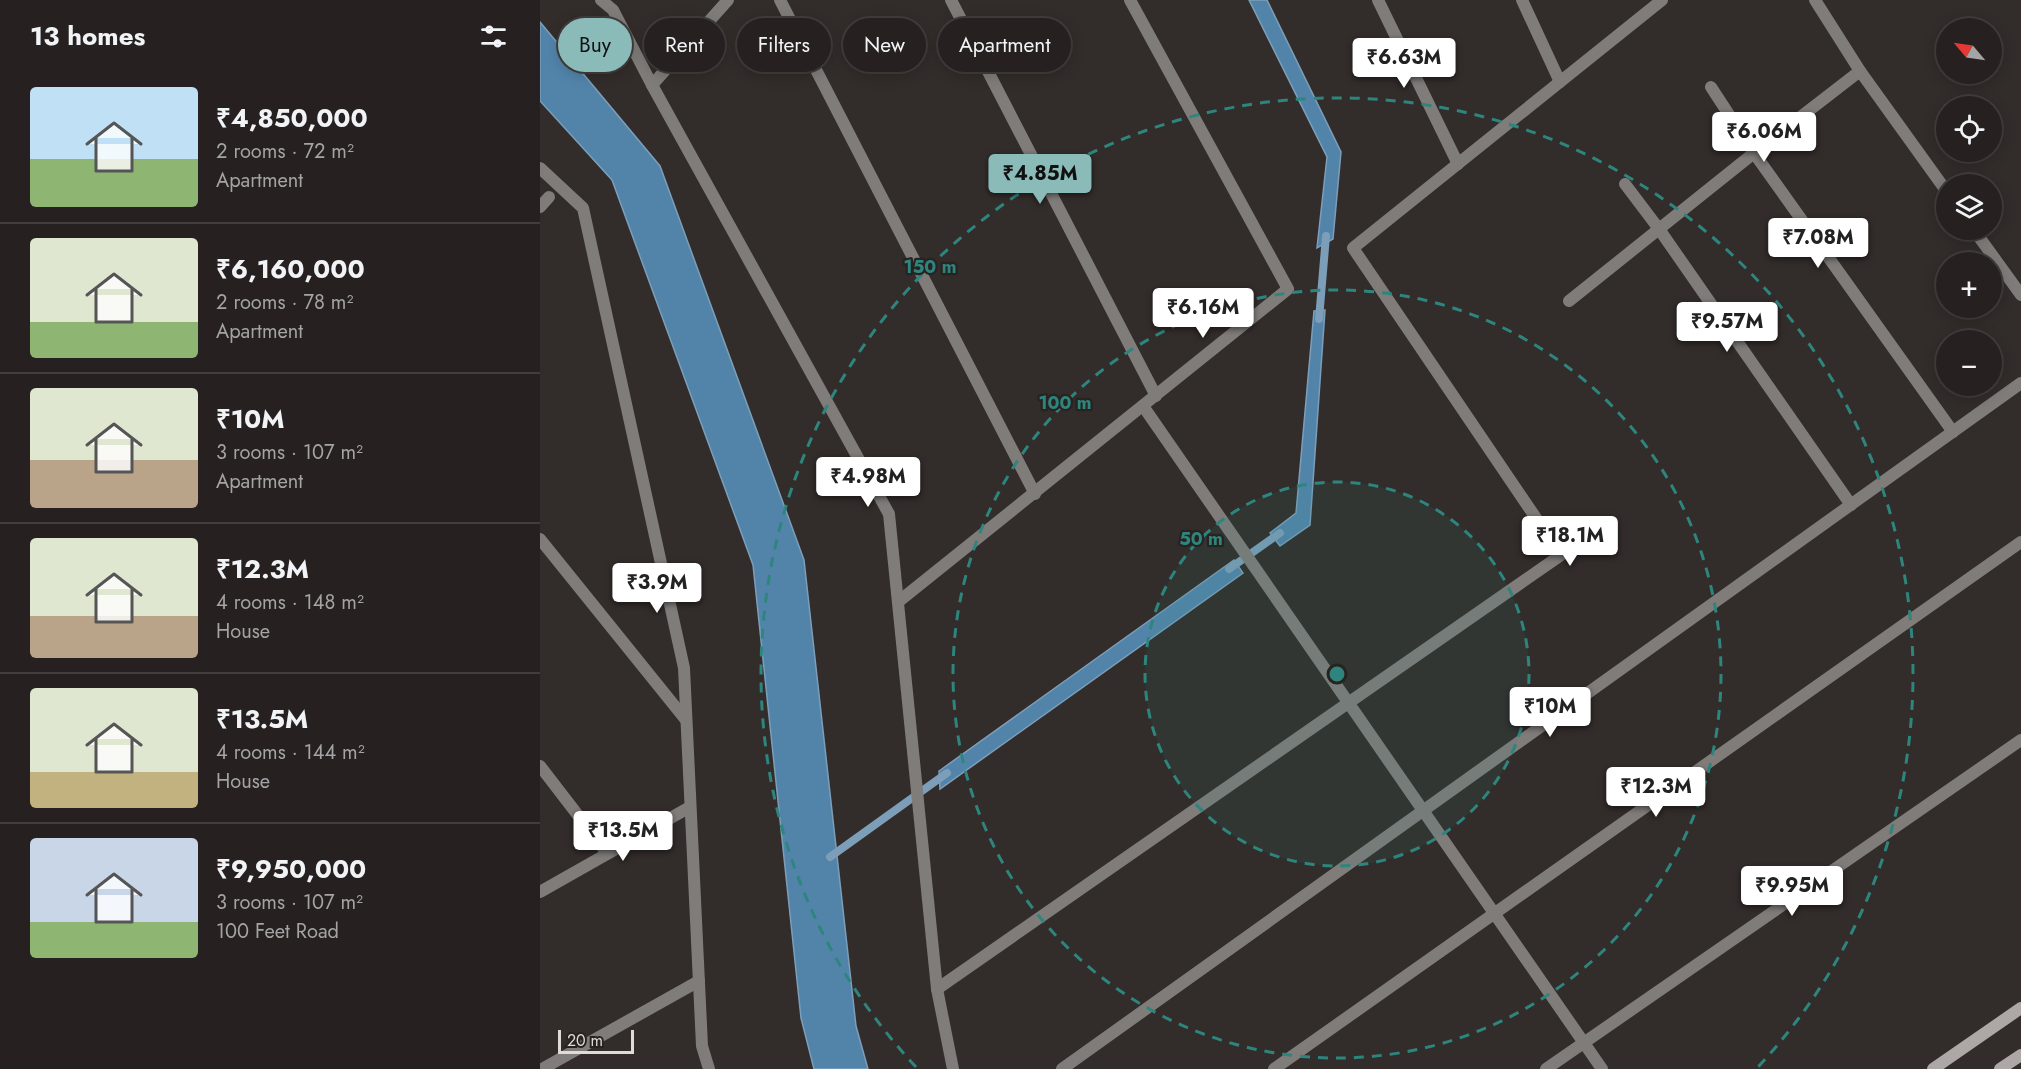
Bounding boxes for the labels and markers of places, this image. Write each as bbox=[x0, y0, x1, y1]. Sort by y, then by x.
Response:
pin: ₹6.63M bbox=[1355, 38, 1453, 89]
pin: ₹6.06M bbox=[1715, 112, 1813, 163]
pin: ₹4.85M bbox=[991, 154, 1089, 205]
pin: ₹7.08M bbox=[1769, 218, 1867, 269]
pin: ₹6.16M bbox=[1154, 288, 1252, 339]
pin: ₹9.57M bbox=[1678, 302, 1776, 353]
pin: ₹4.98M bbox=[819, 457, 917, 508]
pin: ₹18.1M bbox=[1521, 516, 1619, 567]
pin: ₹3.9M bbox=[615, 563, 699, 614]
centre of rings bbox=[1327, 664, 1347, 684]
pin: ₹10M bbox=[1514, 687, 1586, 738]
pin: ₹12.3M bbox=[1607, 767, 1705, 818]
pin: ₹13.5M bbox=[574, 811, 672, 862]
pin: ₹9.95M bbox=[1743, 866, 1841, 917]

